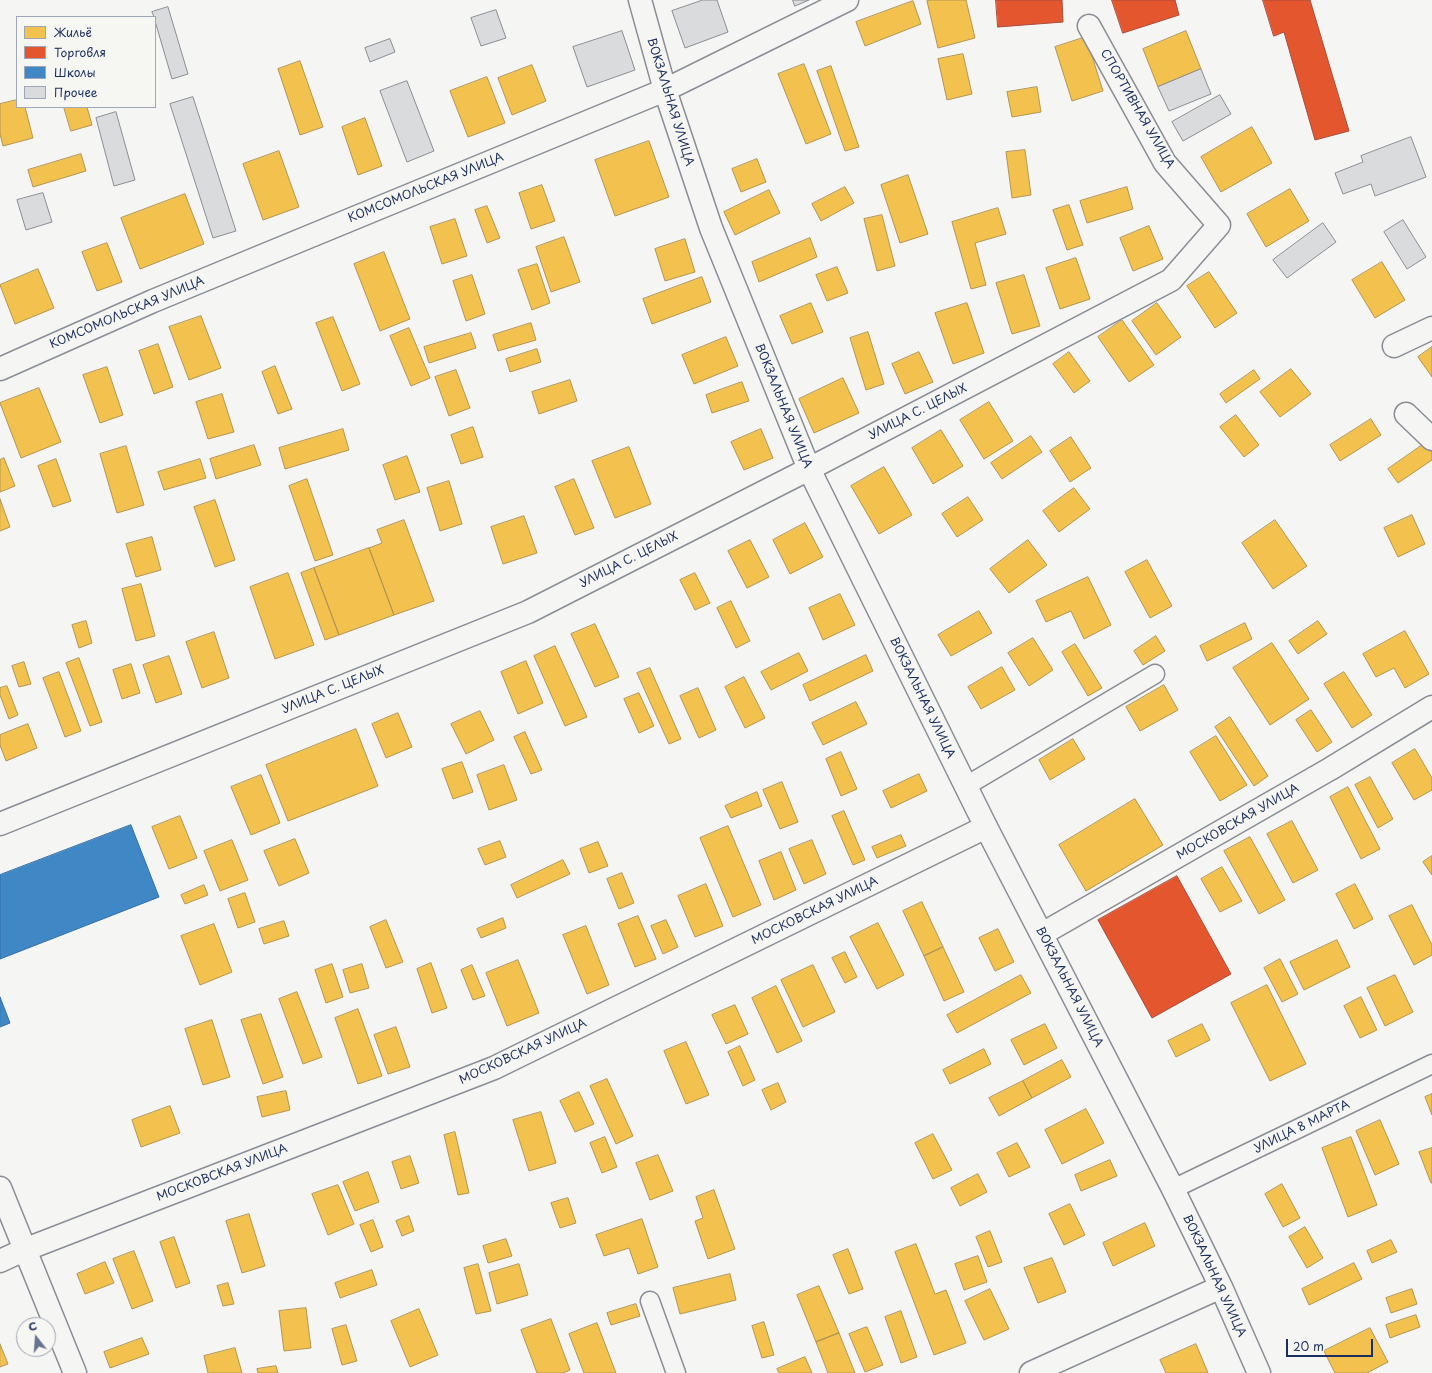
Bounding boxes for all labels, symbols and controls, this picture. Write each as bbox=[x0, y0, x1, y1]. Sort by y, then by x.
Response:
legend bbox=[16, 16, 156, 108]
text: Жильё bbox=[54, 23, 92, 41]
street label: ВОКЗАЛЬНАЯ УЛИЦА bbox=[644, 36, 696, 168]
text: Торговля bbox=[54, 43, 106, 61]
street label: СПОРТИВНАЯ УЛИЦА bbox=[1097, 47, 1177, 171]
text: Школы bbox=[54, 63, 96, 81]
text: Прочее bbox=[54, 83, 97, 101]
street label: КОМСОМОЛЬСКАЯ УЛИЦА bbox=[346, 150, 506, 226]
street label: КОМСОМОЛЬСКАЯ УЛИЦА bbox=[48, 274, 206, 352]
street label: ВОКЗАЛЬНАЯ УЛИЦА bbox=[751, 342, 815, 470]
street label: УЛИЦА С. ЦЕЛЫХ bbox=[866, 381, 970, 443]
street label: УЛИЦА С. ЦЕЛЫХ bbox=[577, 529, 681, 591]
street label: ВОКЗАЛЬНАЯ УЛИЦА bbox=[886, 635, 958, 761]
street label: УЛИЦА С. ЦЕЛЫХ bbox=[280, 663, 386, 717]
street label: МОСКОВСКАЯ УЛИЦА bbox=[1174, 781, 1302, 863]
street label: МОСКОВСКАЯ УЛИЦА bbox=[749, 874, 881, 948]
street label: ВОКЗАЛЬНАЯ УЛИЦА bbox=[1032, 924, 1106, 1050]
street label: МОСКОВСКАЯ УЛИЦА bbox=[457, 1016, 589, 1088]
street label: УЛИЦА 8 МАРТА bbox=[1252, 1098, 1352, 1156]
street label: МОСКОВСКАЯ УЛИЦА bbox=[155, 1141, 289, 1205]
street label: ВОКЗАЛЬНАЯ УЛИЦА bbox=[1179, 1213, 1249, 1339]
north arrow bbox=[16, 1317, 56, 1357]
text: С bbox=[26, 1317, 39, 1335]
scale bar bbox=[1288, 1331, 1375, 1357]
text: 20 m bbox=[1293, 1337, 1324, 1355]

